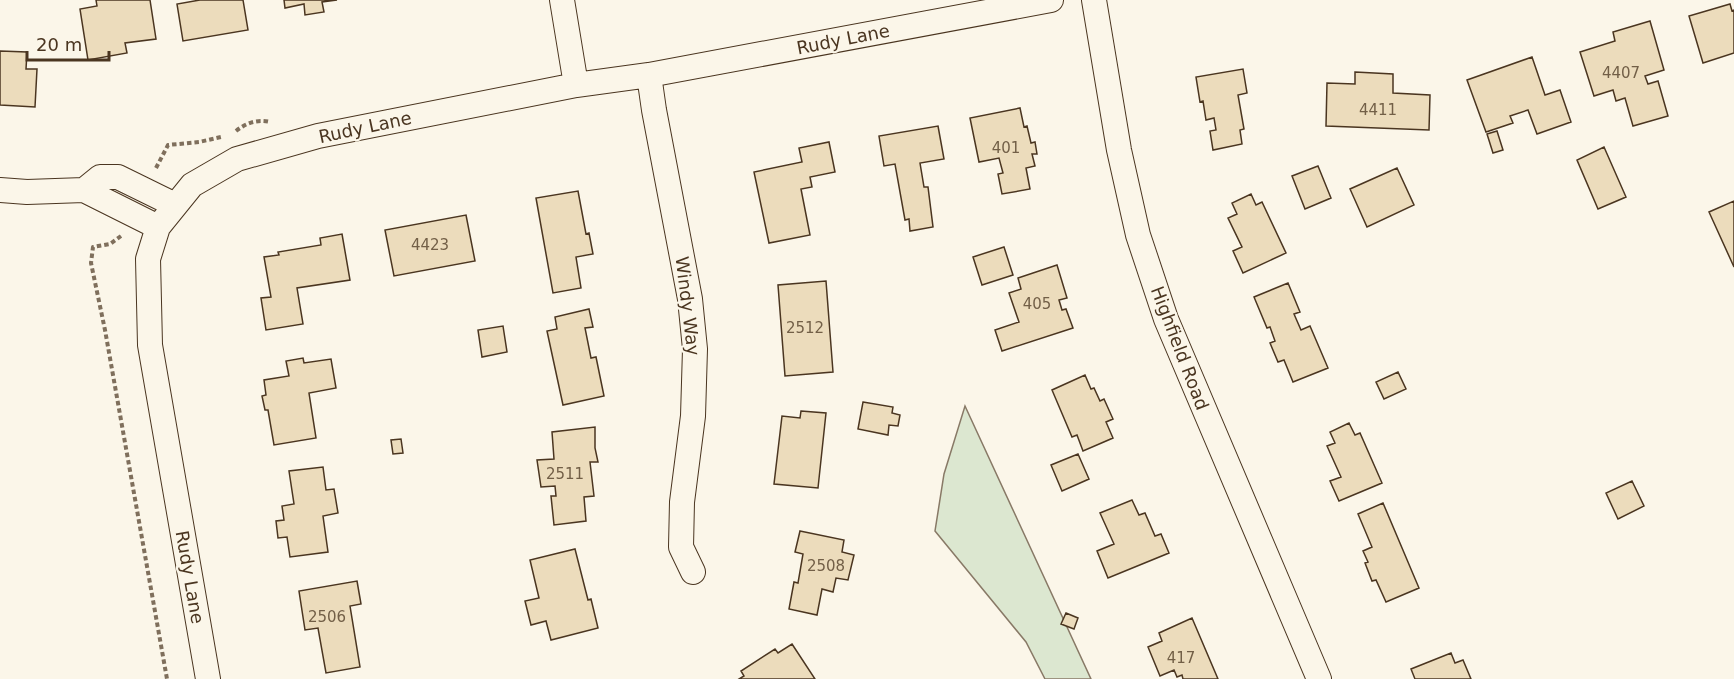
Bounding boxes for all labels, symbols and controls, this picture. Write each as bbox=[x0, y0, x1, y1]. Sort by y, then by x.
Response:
street label: Rudy Lane bbox=[795, 20, 891, 58]
scale bar bbox=[27, 24, 110, 62]
text: 20 m bbox=[36, 34, 82, 55]
house number: 4407 bbox=[1602, 64, 1640, 82]
house number: 4411 bbox=[1359, 101, 1397, 119]
street label: Rudy Lane bbox=[317, 107, 413, 147]
house number: 401 bbox=[992, 139, 1020, 157]
house number: 4423 bbox=[411, 236, 449, 254]
street label: Windy Way bbox=[671, 255, 705, 357]
street label: Highfield Road bbox=[1147, 283, 1213, 413]
house number: 405 bbox=[1023, 295, 1051, 313]
house number: 2512 bbox=[786, 319, 824, 337]
house number: 2511 bbox=[546, 465, 584, 483]
street label: Rudy Lane bbox=[171, 529, 209, 625]
house number: 2508 bbox=[807, 557, 845, 575]
house number: 2506 bbox=[308, 608, 346, 626]
house number: 417 bbox=[1167, 649, 1195, 667]

